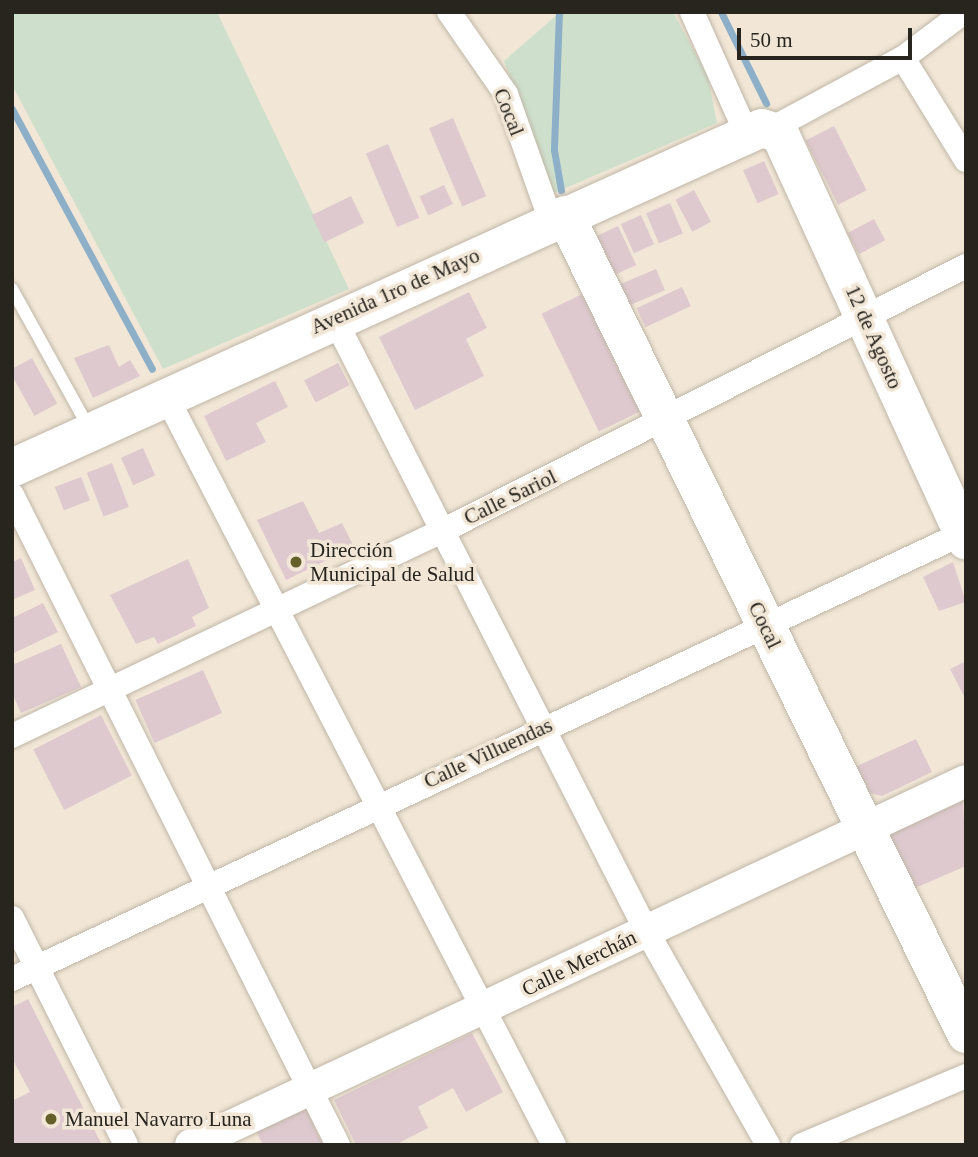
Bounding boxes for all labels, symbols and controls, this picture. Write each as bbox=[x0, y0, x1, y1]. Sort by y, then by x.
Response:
scale bar bbox=[740, 14, 915, 58]
text: 50 m bbox=[750, 28, 793, 52]
street label: Cocal bbox=[488, 85, 530, 139]
street label: Avenida 1ro de Mayo bbox=[307, 242, 483, 340]
street label: 12 de Agosto bbox=[840, 281, 908, 393]
street label: Calle Sariol bbox=[460, 464, 560, 530]
place label: Dirección Municipal de Salud bbox=[310, 537, 474, 587]
marker: Dirección Municipal de Salud bbox=[288, 554, 304, 570]
street label: Cocal bbox=[743, 597, 787, 653]
street label: Calle Villuendas bbox=[420, 712, 556, 794]
street label: Calle Merchán bbox=[518, 924, 640, 1002]
place label: Manuel Navarro Luna bbox=[65, 1106, 252, 1132]
marker: Manuel Navarro Luna bbox=[43, 1111, 59, 1127]

